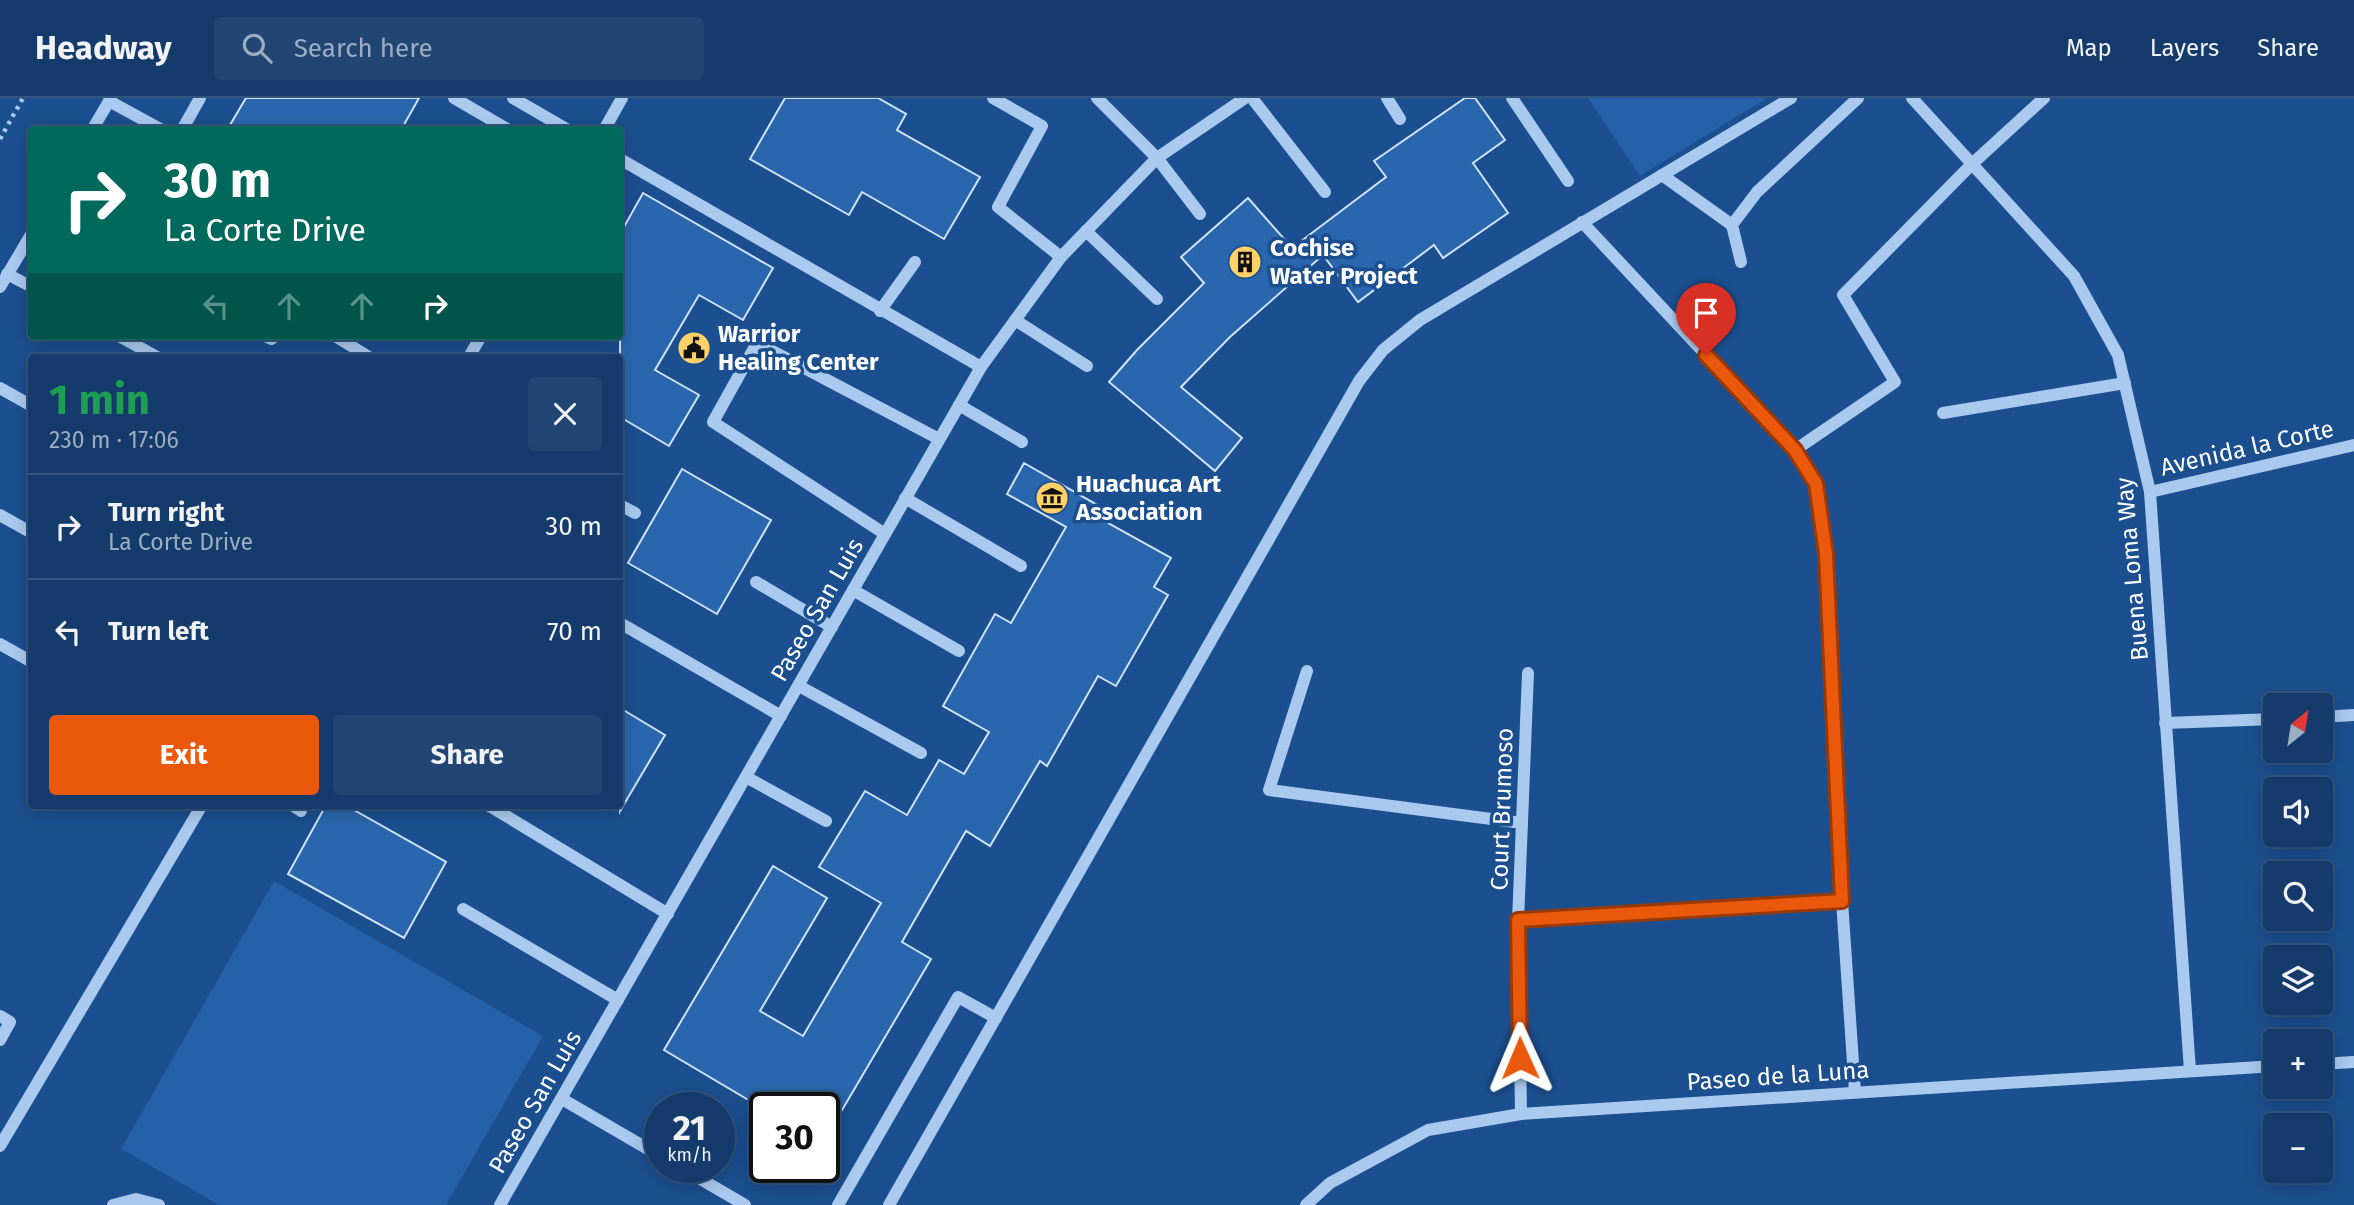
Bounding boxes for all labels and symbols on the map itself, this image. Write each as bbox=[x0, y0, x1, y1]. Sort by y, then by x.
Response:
place label: Cochise Water Project bbox=[1270, 234, 1418, 290]
building icon: Cochise Water Project bbox=[1226, 243, 1264, 281]
pin bbox=[1676, 283, 1736, 355]
place label: Warrior Healing Center bbox=[718, 320, 879, 376]
public building icon: Warrior Healing Center bbox=[675, 329, 713, 367]
street label: Avenida la Corte bbox=[2158, 414, 2336, 482]
place label: Huachuca Art Association bbox=[1075, 470, 1222, 526]
street label: Buena Loma Way bbox=[2110, 476, 2154, 662]
museum icon: Huachuca Art Association bbox=[1033, 479, 1071, 517]
street label: Paseo San Luis bbox=[765, 534, 869, 686]
north arrow bbox=[2263, 693, 2333, 763]
street label: Court Brumoso bbox=[1485, 727, 1519, 891]
position arrow bbox=[1483, 1021, 1557, 1095]
street label: Paseo San Luis bbox=[483, 1026, 587, 1178]
street label: Paseo de la Luna bbox=[1686, 1056, 1870, 1096]
speed limit sign: 30 bbox=[749, 1092, 840, 1183]

